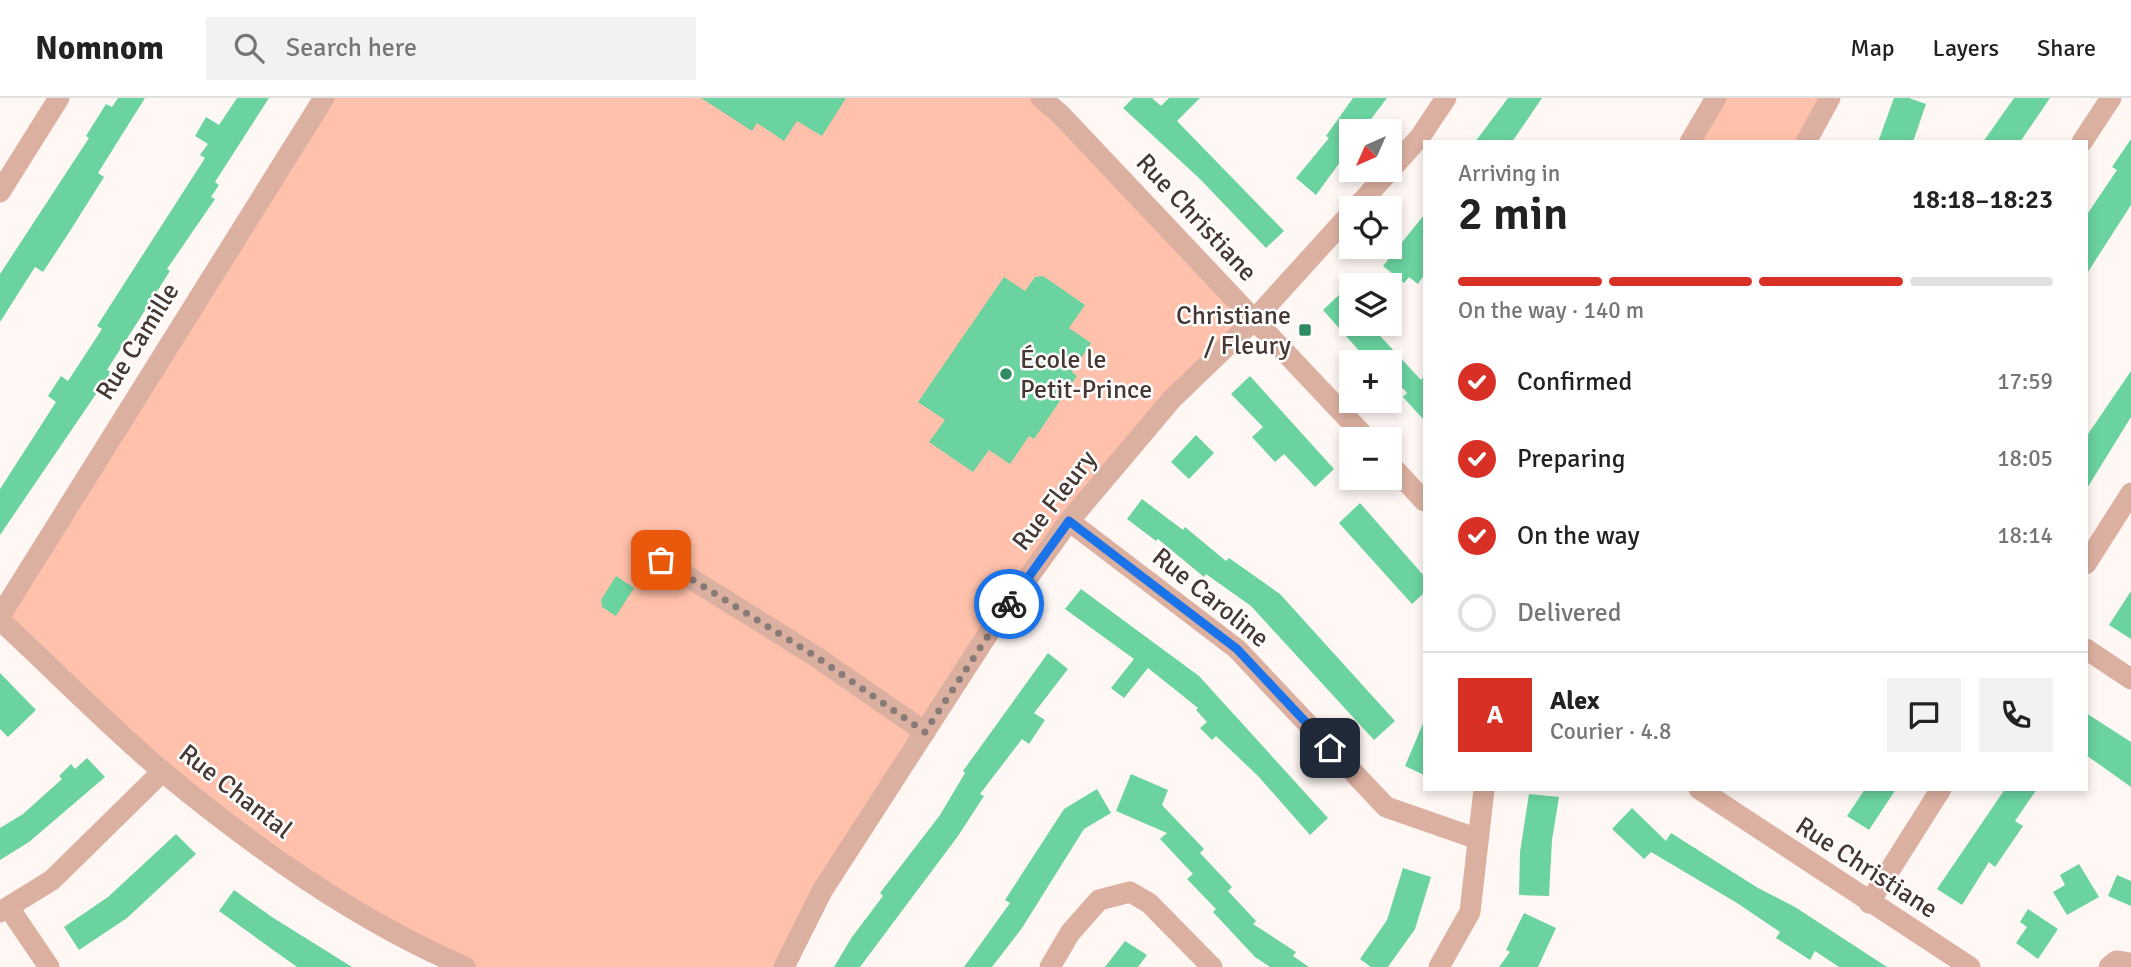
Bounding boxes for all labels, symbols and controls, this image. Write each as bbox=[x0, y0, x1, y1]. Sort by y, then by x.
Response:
search box bbox=[206, 17, 696, 80]
text: Nomnom bbox=[35, 28, 164, 69]
icon: search bbox=[230, 29, 268, 67]
text: Search here bbox=[286, 32, 417, 64]
text: Map bbox=[1850, 33, 1895, 63]
text: Layers bbox=[1933, 33, 1999, 63]
text: Share bbox=[2037, 33, 2096, 63]
north arrow bbox=[1339, 119, 1402, 182]
map controls bbox=[1339, 119, 1402, 490]
street label: Rue Christiane bbox=[1129, 147, 1264, 288]
text: Arriving in bbox=[1458, 159, 1560, 188]
text: 18:18–18:23 bbox=[1912, 184, 2053, 216]
text: 2 min bbox=[1458, 186, 1568, 242]
button: locate bbox=[1339, 196, 1402, 259]
button: layers bbox=[1339, 273, 1402, 336]
street label: Rue Camille bbox=[89, 277, 186, 406]
text: On the way · 140 m bbox=[1458, 296, 1644, 325]
place label: Christiane / Fleury bbox=[1176, 300, 1291, 362]
marker: Christiane / Fleury bbox=[1297, 322, 1313, 338]
place label: École le Petit-Prince bbox=[1020, 344, 1152, 406]
button: + bbox=[1339, 350, 1402, 413]
icon: check bbox=[1458, 363, 1496, 401]
marker: École le Petit-Prince bbox=[998, 366, 1014, 382]
text: Confirmed bbox=[1517, 366, 1632, 398]
text: 17:59 bbox=[1997, 367, 2053, 396]
button: − bbox=[1339, 427, 1402, 490]
icon: check bbox=[1458, 440, 1496, 478]
text: Preparing bbox=[1517, 443, 1625, 475]
street label: Rue Fleury bbox=[1006, 444, 1104, 557]
text: 18:05 bbox=[1997, 444, 2053, 473]
icon: check bbox=[1458, 517, 1496, 555]
text: On the way bbox=[1517, 520, 1640, 552]
text: 18:14 bbox=[1997, 521, 2053, 550]
pin bbox=[631, 530, 691, 590]
icon: bag bbox=[642, 541, 680, 579]
street label: Rue Caroline bbox=[1146, 541, 1275, 655]
courier bbox=[974, 569, 1044, 639]
icon: bike bbox=[990, 585, 1028, 623]
text: Delivered bbox=[1517, 597, 1622, 629]
button: chat bbox=[1887, 678, 1961, 752]
button: phone bbox=[1979, 678, 2053, 752]
text: Alex bbox=[1550, 685, 1600, 717]
text: A bbox=[1487, 699, 1503, 731]
text: Courier · 4.8 bbox=[1550, 717, 1671, 746]
pin bbox=[1300, 718, 1360, 778]
icon: home bbox=[1311, 729, 1349, 767]
street label: Rue Chantal bbox=[172, 738, 298, 846]
street label: Rue Christiane bbox=[1789, 810, 1944, 926]

